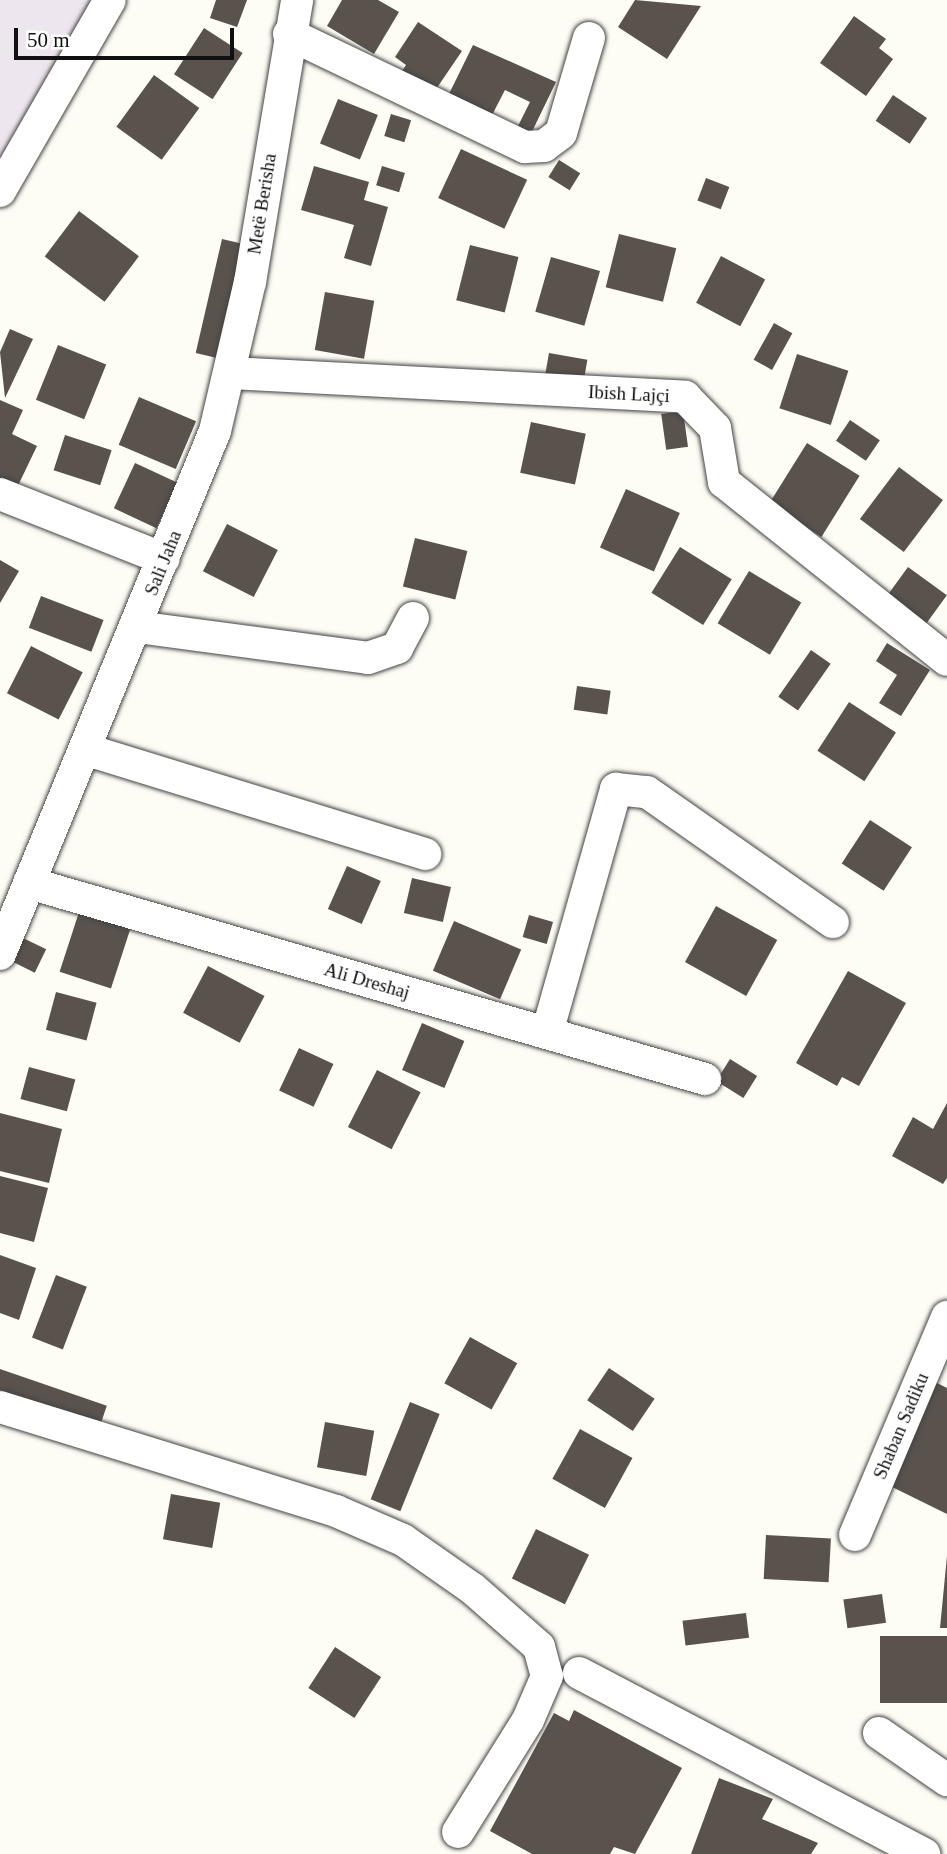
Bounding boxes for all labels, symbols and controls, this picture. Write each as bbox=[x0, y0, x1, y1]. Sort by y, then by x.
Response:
scale bar bbox=[18, 14, 238, 58]
text: 50 m bbox=[27, 28, 70, 52]
street label: Metë Berisha bbox=[243, 152, 281, 256]
street label: Ibish Lajçi bbox=[588, 380, 670, 408]
street label: Sali Jaha bbox=[140, 527, 186, 599]
street label: Ali Dreshaj bbox=[322, 958, 412, 1004]
street label: Shaban Sadiku bbox=[868, 1369, 934, 1483]

